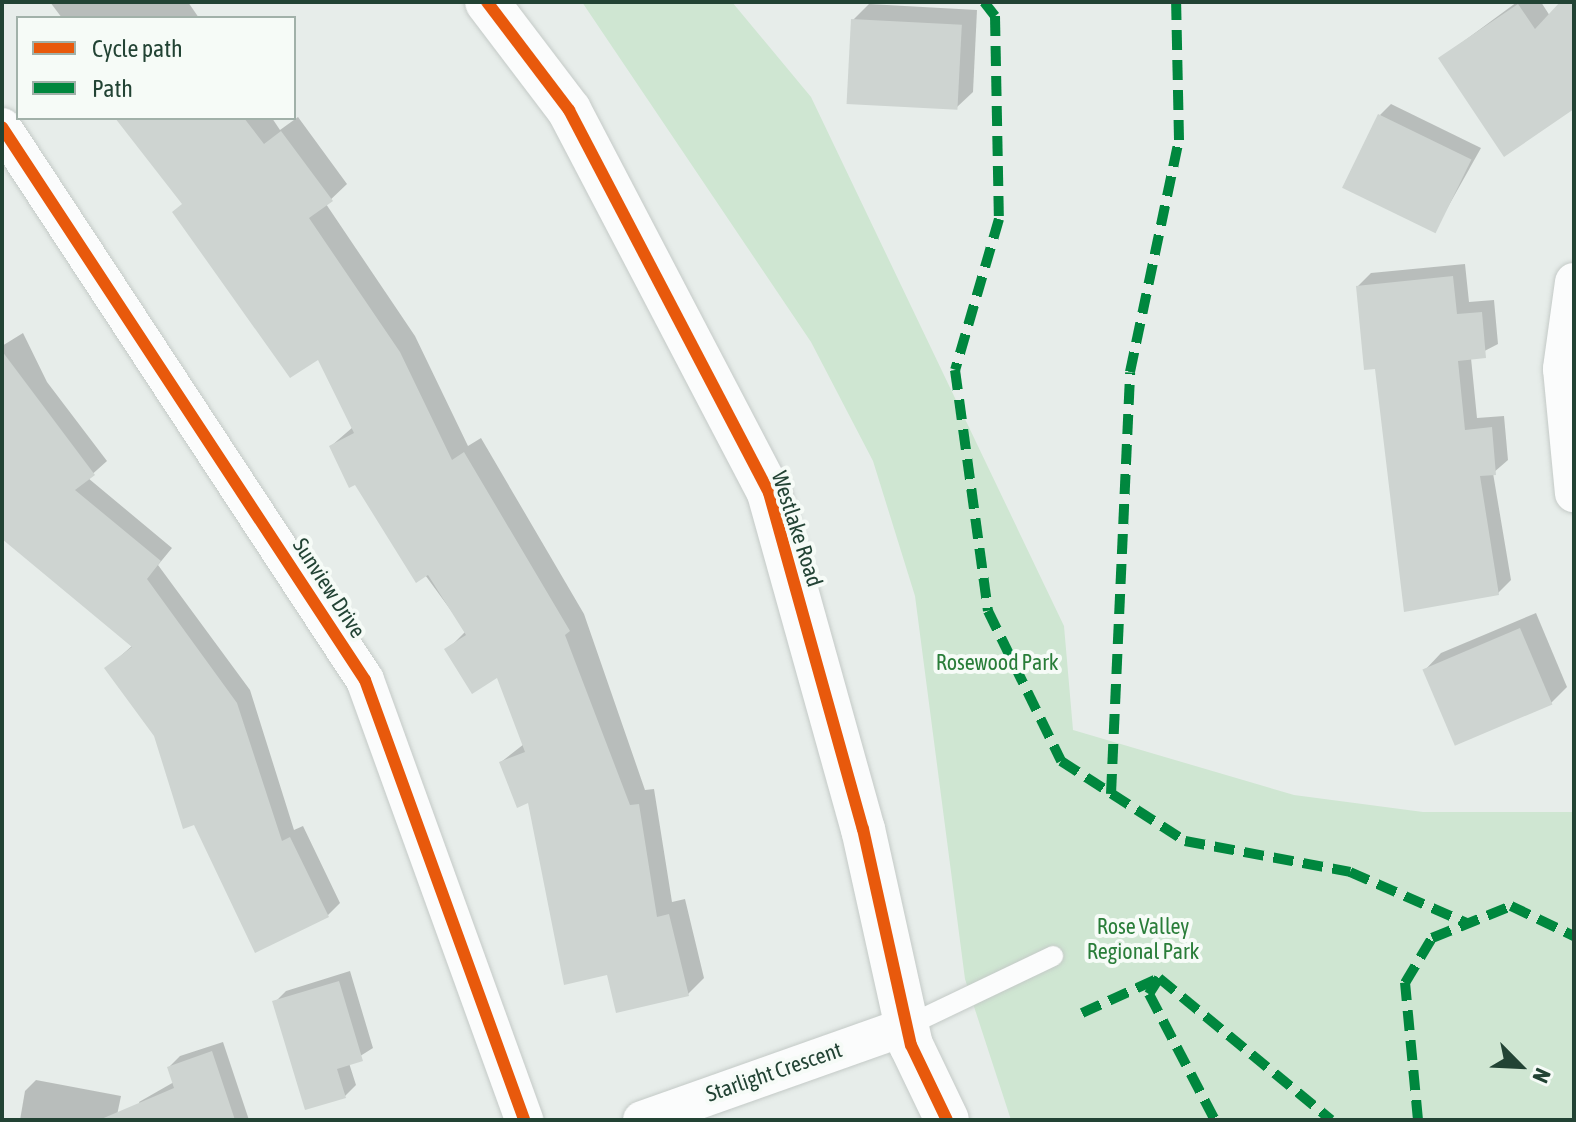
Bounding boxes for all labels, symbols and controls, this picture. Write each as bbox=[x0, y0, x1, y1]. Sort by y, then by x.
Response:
legend bbox=[16, 16, 296, 120]
text: Cycle path bbox=[92, 35, 183, 62]
text: Path bbox=[92, 75, 133, 102]
street label: Westlake Road bbox=[766, 468, 828, 590]
street label: Sunview Drive bbox=[287, 533, 371, 643]
park label: Rosewood Park bbox=[936, 650, 1058, 676]
park label: Rose Valley Regional Park bbox=[1087, 913, 1199, 964]
north arrow bbox=[1480, 1026, 1560, 1106]
street label: Starlight Crescent bbox=[703, 1036, 845, 1108]
text: N bbox=[1527, 1065, 1556, 1087]

